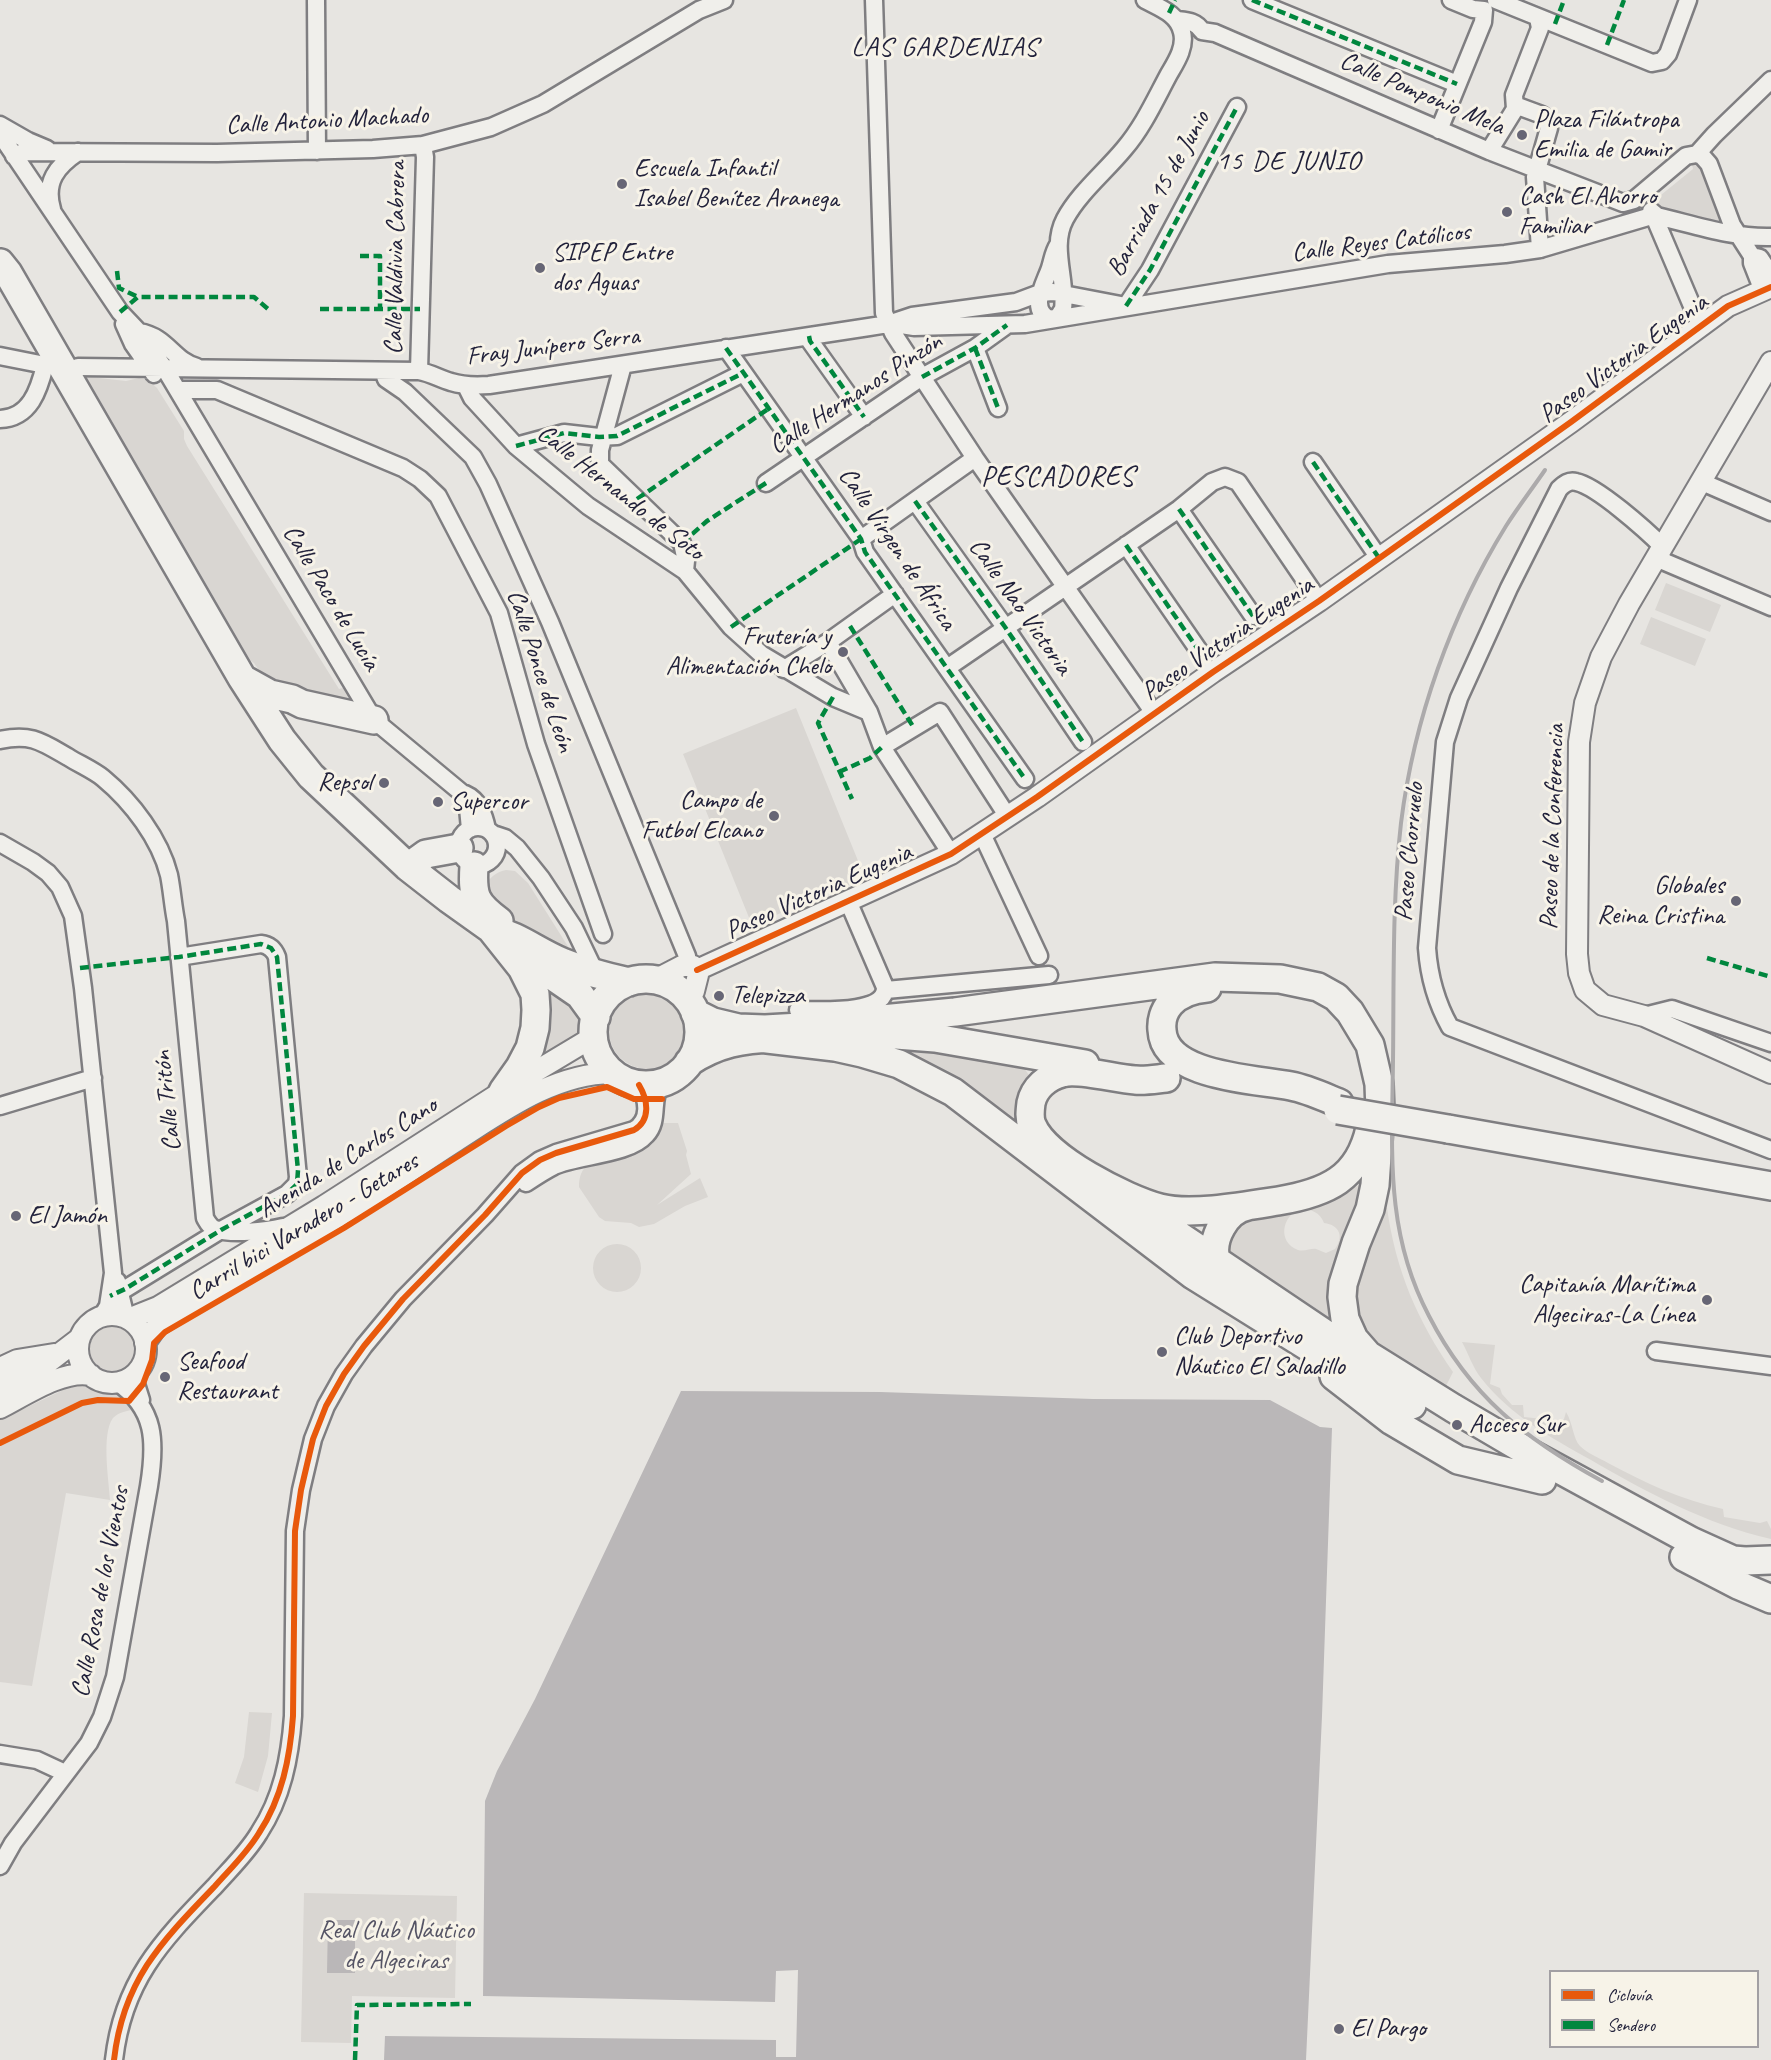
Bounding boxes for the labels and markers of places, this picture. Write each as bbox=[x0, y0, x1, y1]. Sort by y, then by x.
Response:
place label: Plaza Filántropa Emilia de Gamir bbox=[1534, 104, 1679, 166]
marker: Plaza Filántropa Emilia de Gamir bbox=[1515, 128, 1529, 142]
place label: Escuela Infantil Isabel Benítez Aranega bbox=[634, 153, 838, 214]
marker: Escuela Infantil Isabel Benítez Aranega bbox=[615, 177, 629, 191]
place label: Cash El Ahorro Familiar bbox=[1519, 181, 1656, 243]
marker: Cash El Ahorro Familiar bbox=[1500, 205, 1514, 219]
place label: SIPEP Entre dos Aguas bbox=[552, 237, 672, 298]
marker: SIPEP Entre dos Aguas bbox=[533, 261, 547, 275]
place label: Frutería y Alimentación Chelo bbox=[666, 621, 831, 682]
marker: Frutería y Alimentación Chelo bbox=[836, 645, 850, 659]
place label: Repsol bbox=[318, 767, 372, 799]
marker: Repsol bbox=[377, 776, 391, 790]
place label: Campo de Futbol Elcano bbox=[642, 785, 762, 846]
place label: Supercor bbox=[450, 786, 528, 818]
marker: Supercor bbox=[431, 795, 445, 809]
marker: Campo de Futbol Elcano bbox=[767, 809, 781, 823]
place label: Globales Reina Cristina bbox=[1597, 870, 1724, 932]
marker: Globales Reina Cristina bbox=[1729, 894, 1743, 908]
place label: Telepizza bbox=[731, 980, 805, 1012]
marker: Telepizza bbox=[712, 989, 726, 1003]
place label: El Jamón bbox=[28, 1200, 107, 1232]
marker: El Jamón bbox=[9, 1209, 23, 1223]
place label: Capitanía Marítima Algeciras-La Línea bbox=[1519, 1269, 1695, 1330]
marker: Capitanía Marítima Algeciras-La Línea bbox=[1700, 1293, 1714, 1307]
place label: Club Deportivo Náutico El Saladillo bbox=[1174, 1321, 1345, 1382]
marker: Club Deportivo Náutico El Saladillo bbox=[1155, 1345, 1169, 1359]
place label: Seafood Restaurant bbox=[177, 1346, 278, 1408]
marker: Seafood Restaurant bbox=[158, 1370, 172, 1384]
place label: Acceso Sur bbox=[1469, 1409, 1564, 1441]
marker: Acceso Sur bbox=[1450, 1418, 1464, 1432]
place label: El Pargo bbox=[1351, 2013, 1426, 2045]
marker: El Pargo bbox=[1332, 2022, 1346, 2036]

